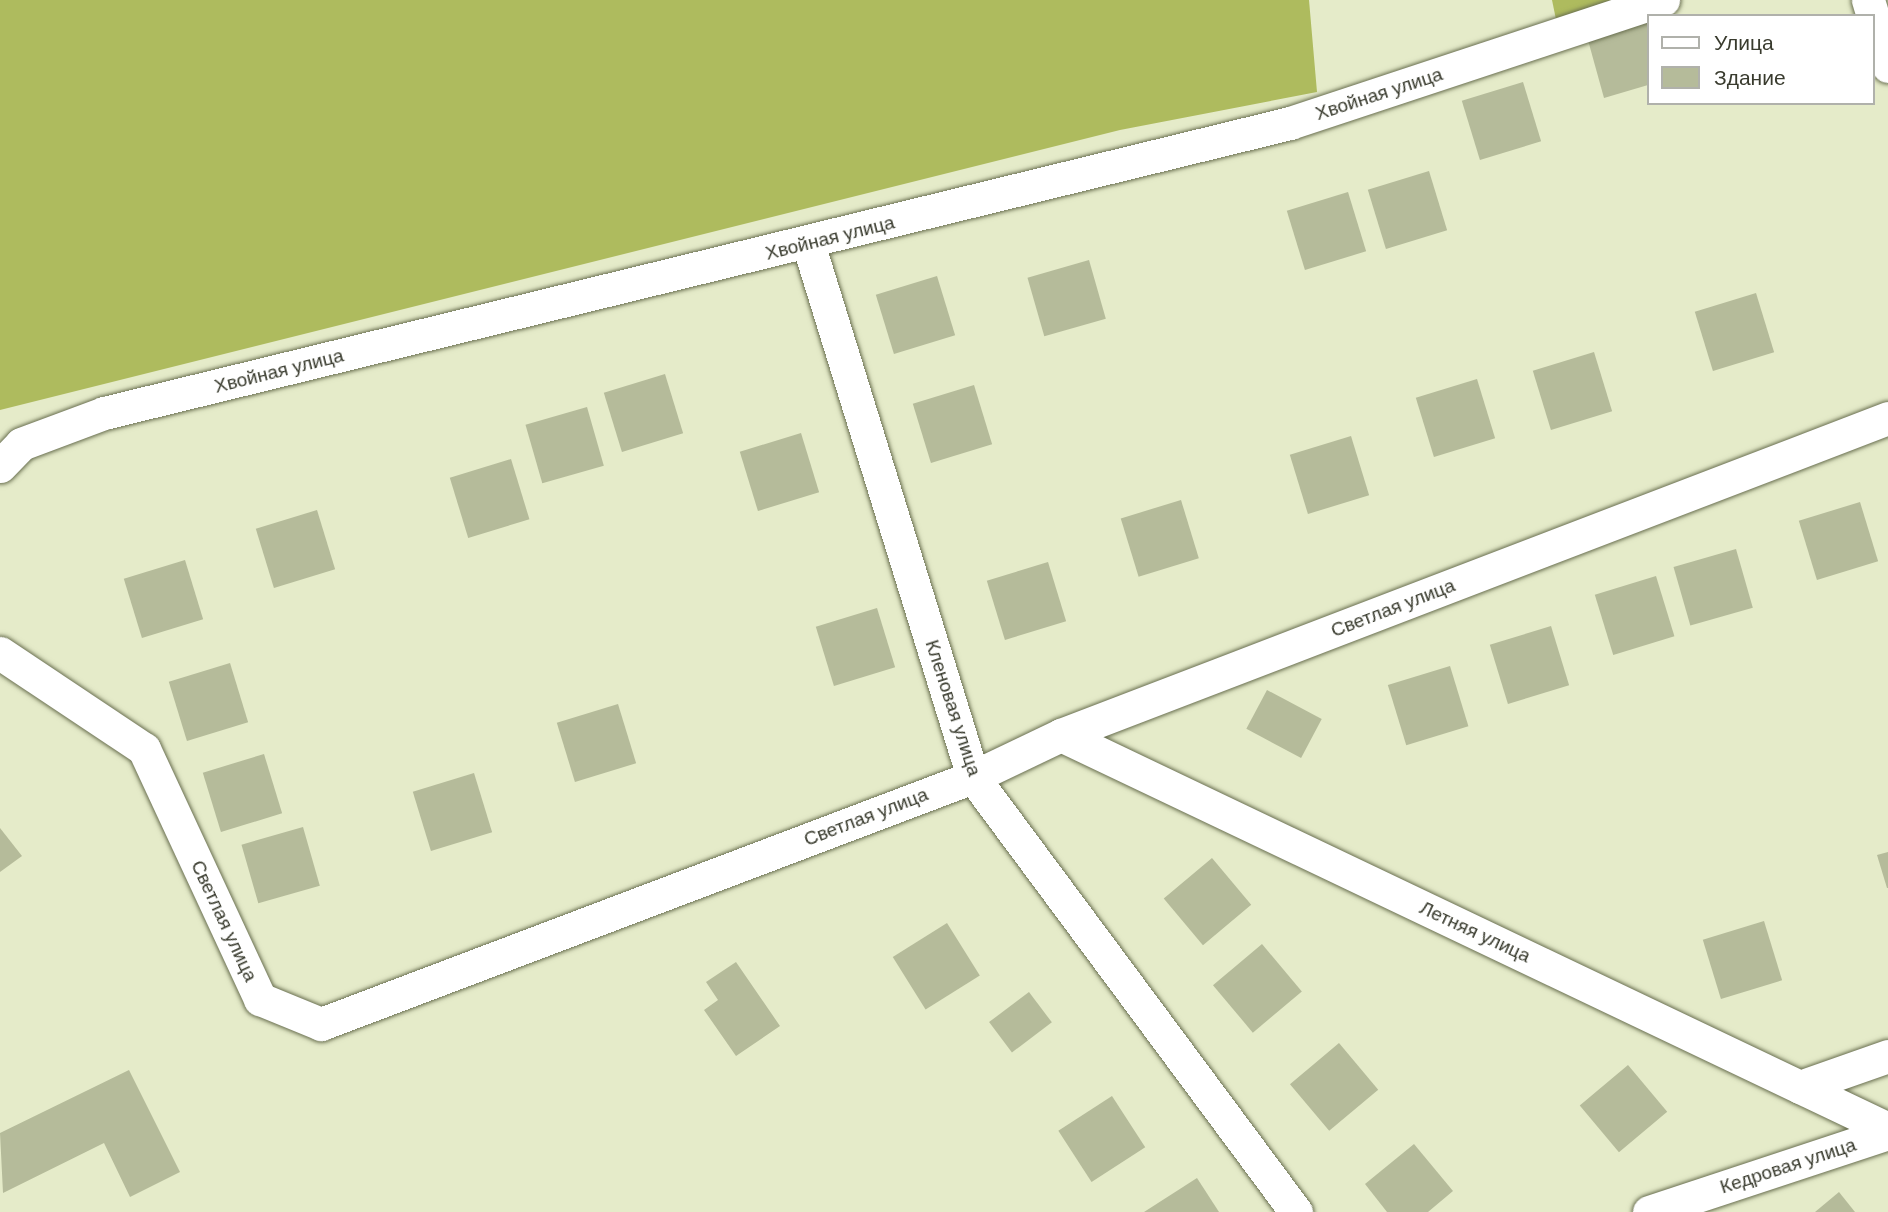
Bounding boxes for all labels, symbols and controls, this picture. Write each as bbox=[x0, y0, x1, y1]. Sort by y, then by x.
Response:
legend bbox=[1646, 14, 1874, 105]
text: Улица bbox=[1714, 29, 1774, 57]
street label: Хвойная улица bbox=[1313, 63, 1445, 125]
text: Здание bbox=[1714, 64, 1786, 92]
street label: Хвойная улица bbox=[763, 211, 897, 265]
street label: Хвойная улица bbox=[212, 344, 346, 398]
street label: Светлая улица bbox=[1328, 574, 1458, 642]
street label: Кленовая улица bbox=[920, 637, 986, 779]
street label: Светлая улица bbox=[801, 783, 931, 851]
street label: Светлая улица bbox=[186, 857, 262, 985]
street label: Летняя улица bbox=[1416, 896, 1534, 968]
street label: Кедровая улица bbox=[1717, 1133, 1859, 1199]

